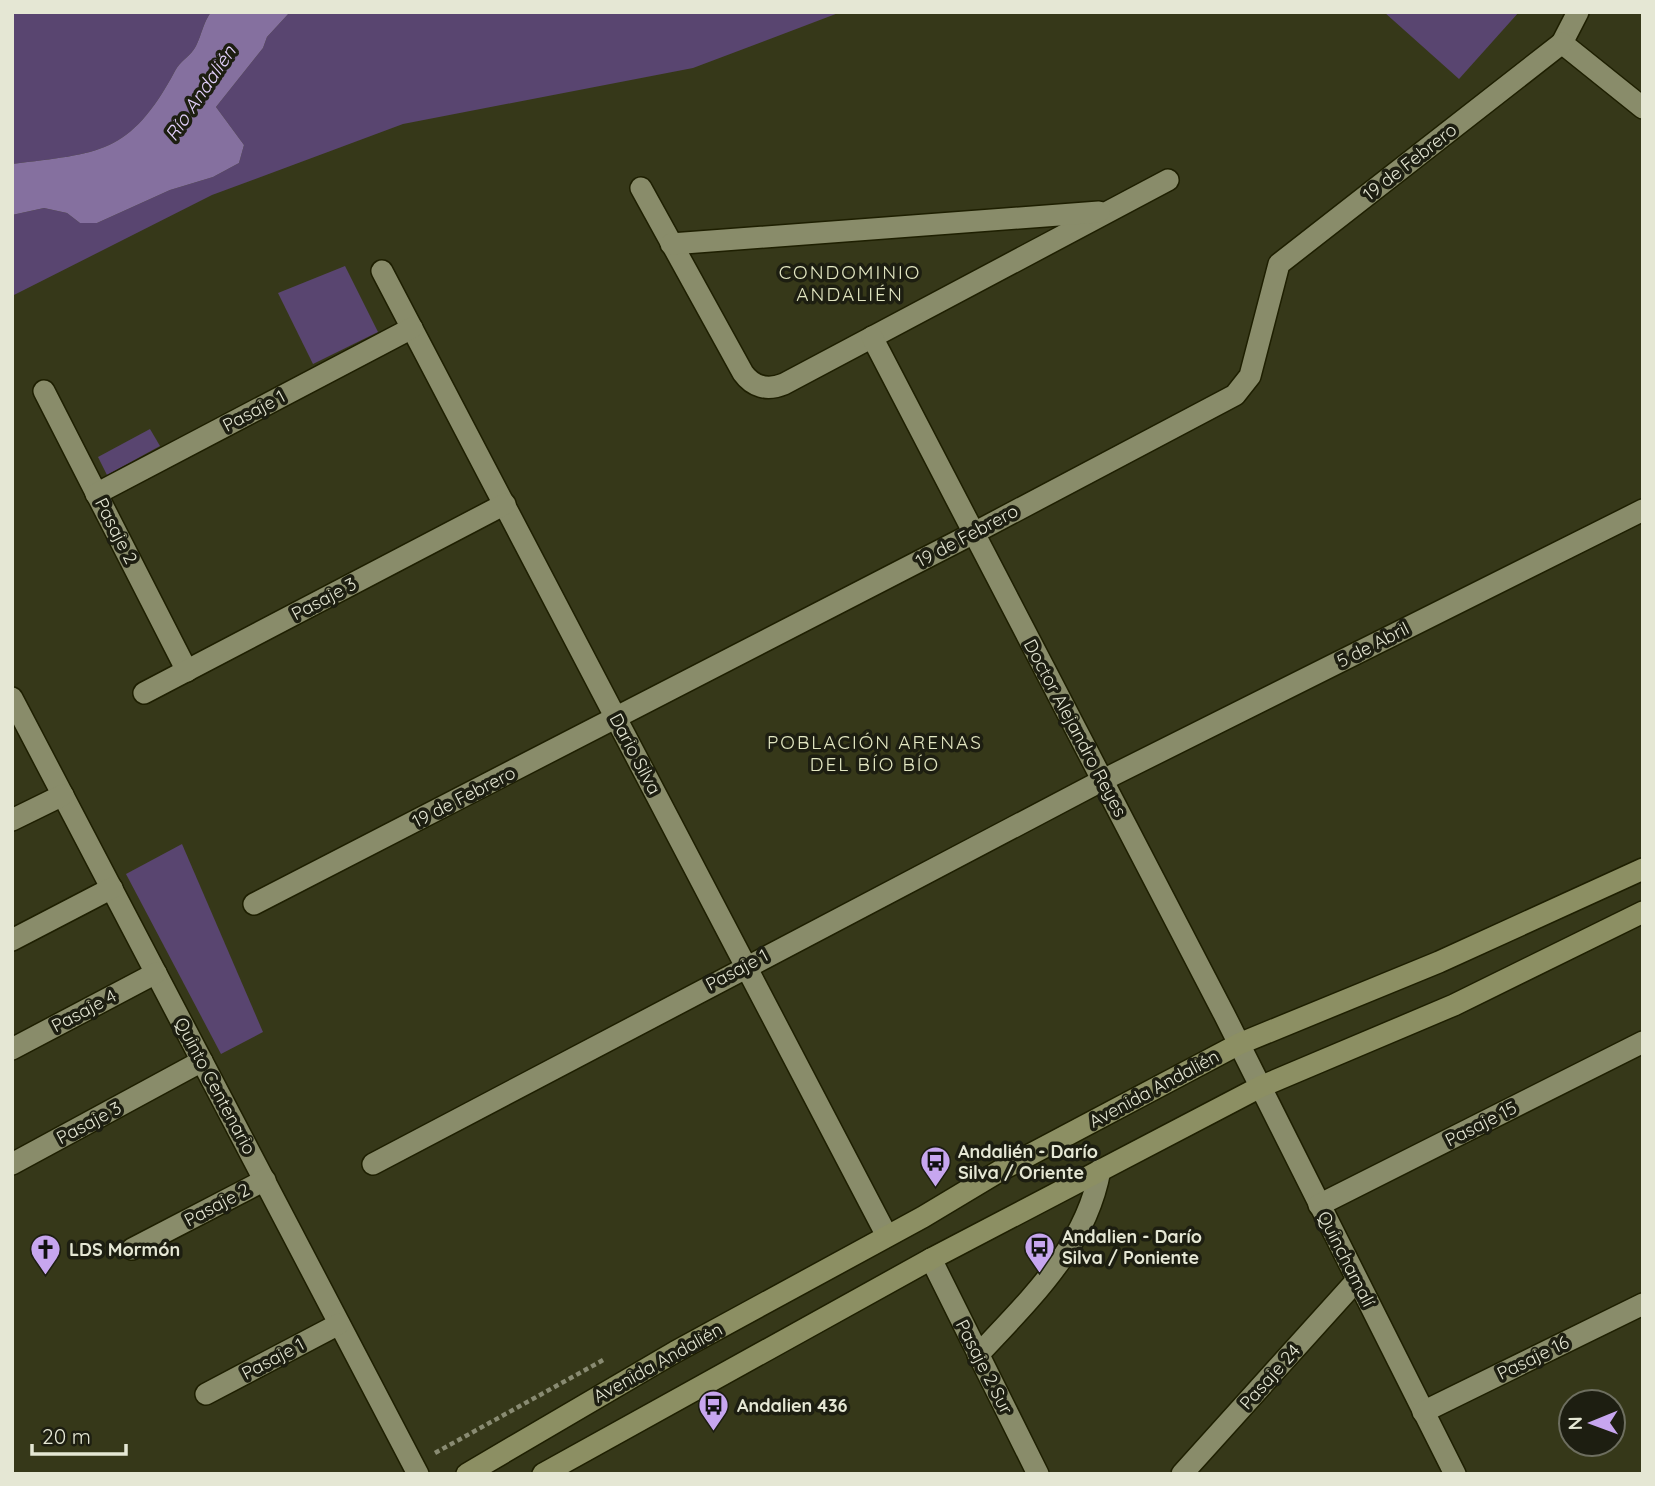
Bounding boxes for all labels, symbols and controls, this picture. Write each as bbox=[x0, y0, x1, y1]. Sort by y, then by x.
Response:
water label: Río Andalién bbox=[159, 40, 241, 145]
street label: 19 de Febrero bbox=[1358, 118, 1461, 205]
district label: CONDOMINIO ANDALIÉN bbox=[779, 260, 921, 306]
street label: Pasaje 1 bbox=[218, 385, 289, 437]
street label: Pasaje 2 bbox=[90, 494, 143, 568]
street label: 19 de Febrero bbox=[912, 499, 1022, 572]
street label: Pasaje 3 bbox=[287, 572, 360, 625]
street label: 5 de Abril bbox=[1333, 617, 1413, 673]
street label: Doctor Alejandro Reyes bbox=[1019, 635, 1132, 821]
street label: Dario Silva bbox=[605, 709, 666, 798]
district label: POBLACIÓN ARENAS DEL BÍO BÍO bbox=[767, 730, 983, 776]
street label: 19 de Febrero bbox=[408, 761, 519, 832]
street label: Pasaje 1 bbox=[701, 944, 772, 996]
street label: Pasaje 4 bbox=[47, 984, 120, 1037]
street label: Quinto Centenario bbox=[170, 1013, 261, 1158]
street label: Avenida Andalién bbox=[1085, 1045, 1223, 1133]
street label: Pasaje 3 bbox=[52, 1096, 125, 1149]
street label: Pasaje 15 bbox=[1441, 1096, 1521, 1151]
place label: Andalién - Darío Silva / Oriente bbox=[958, 1140, 1098, 1184]
bus stop icon: Andalién - Darío Silva / Oriente bbox=[918, 1145, 952, 1189]
street label: Pasaje 2 bbox=[180, 1178, 254, 1231]
street label: Quinchamalí bbox=[1313, 1207, 1380, 1311]
place label: Andalien - Darío Silva / Poniente bbox=[1062, 1225, 1202, 1269]
bus stop icon: Andalien - Darío Silva / Poniente bbox=[1022, 1230, 1056, 1274]
church icon: LDS Mormón bbox=[29, 1233, 63, 1277]
place label: LDS Mormón bbox=[69, 1238, 180, 1261]
street label: Pasaje 2 Sur bbox=[951, 1316, 1018, 1418]
street label: Avenida Andalién bbox=[589, 1318, 726, 1408]
street label: Pasaje 16 bbox=[1493, 1330, 1573, 1385]
street label: Pasaje 1 bbox=[237, 1333, 308, 1385]
street label: Pasaje 24 bbox=[1234, 1339, 1305, 1414]
north arrow bbox=[1557, 1388, 1627, 1458]
bus stop icon: Andalien 436 bbox=[697, 1389, 731, 1433]
place label: Andalien 436 bbox=[737, 1394, 848, 1417]
scale bar bbox=[32, 1412, 126, 1456]
text: N bbox=[1563, 1416, 1587, 1430]
text: 20 m bbox=[42, 1423, 91, 1449]

